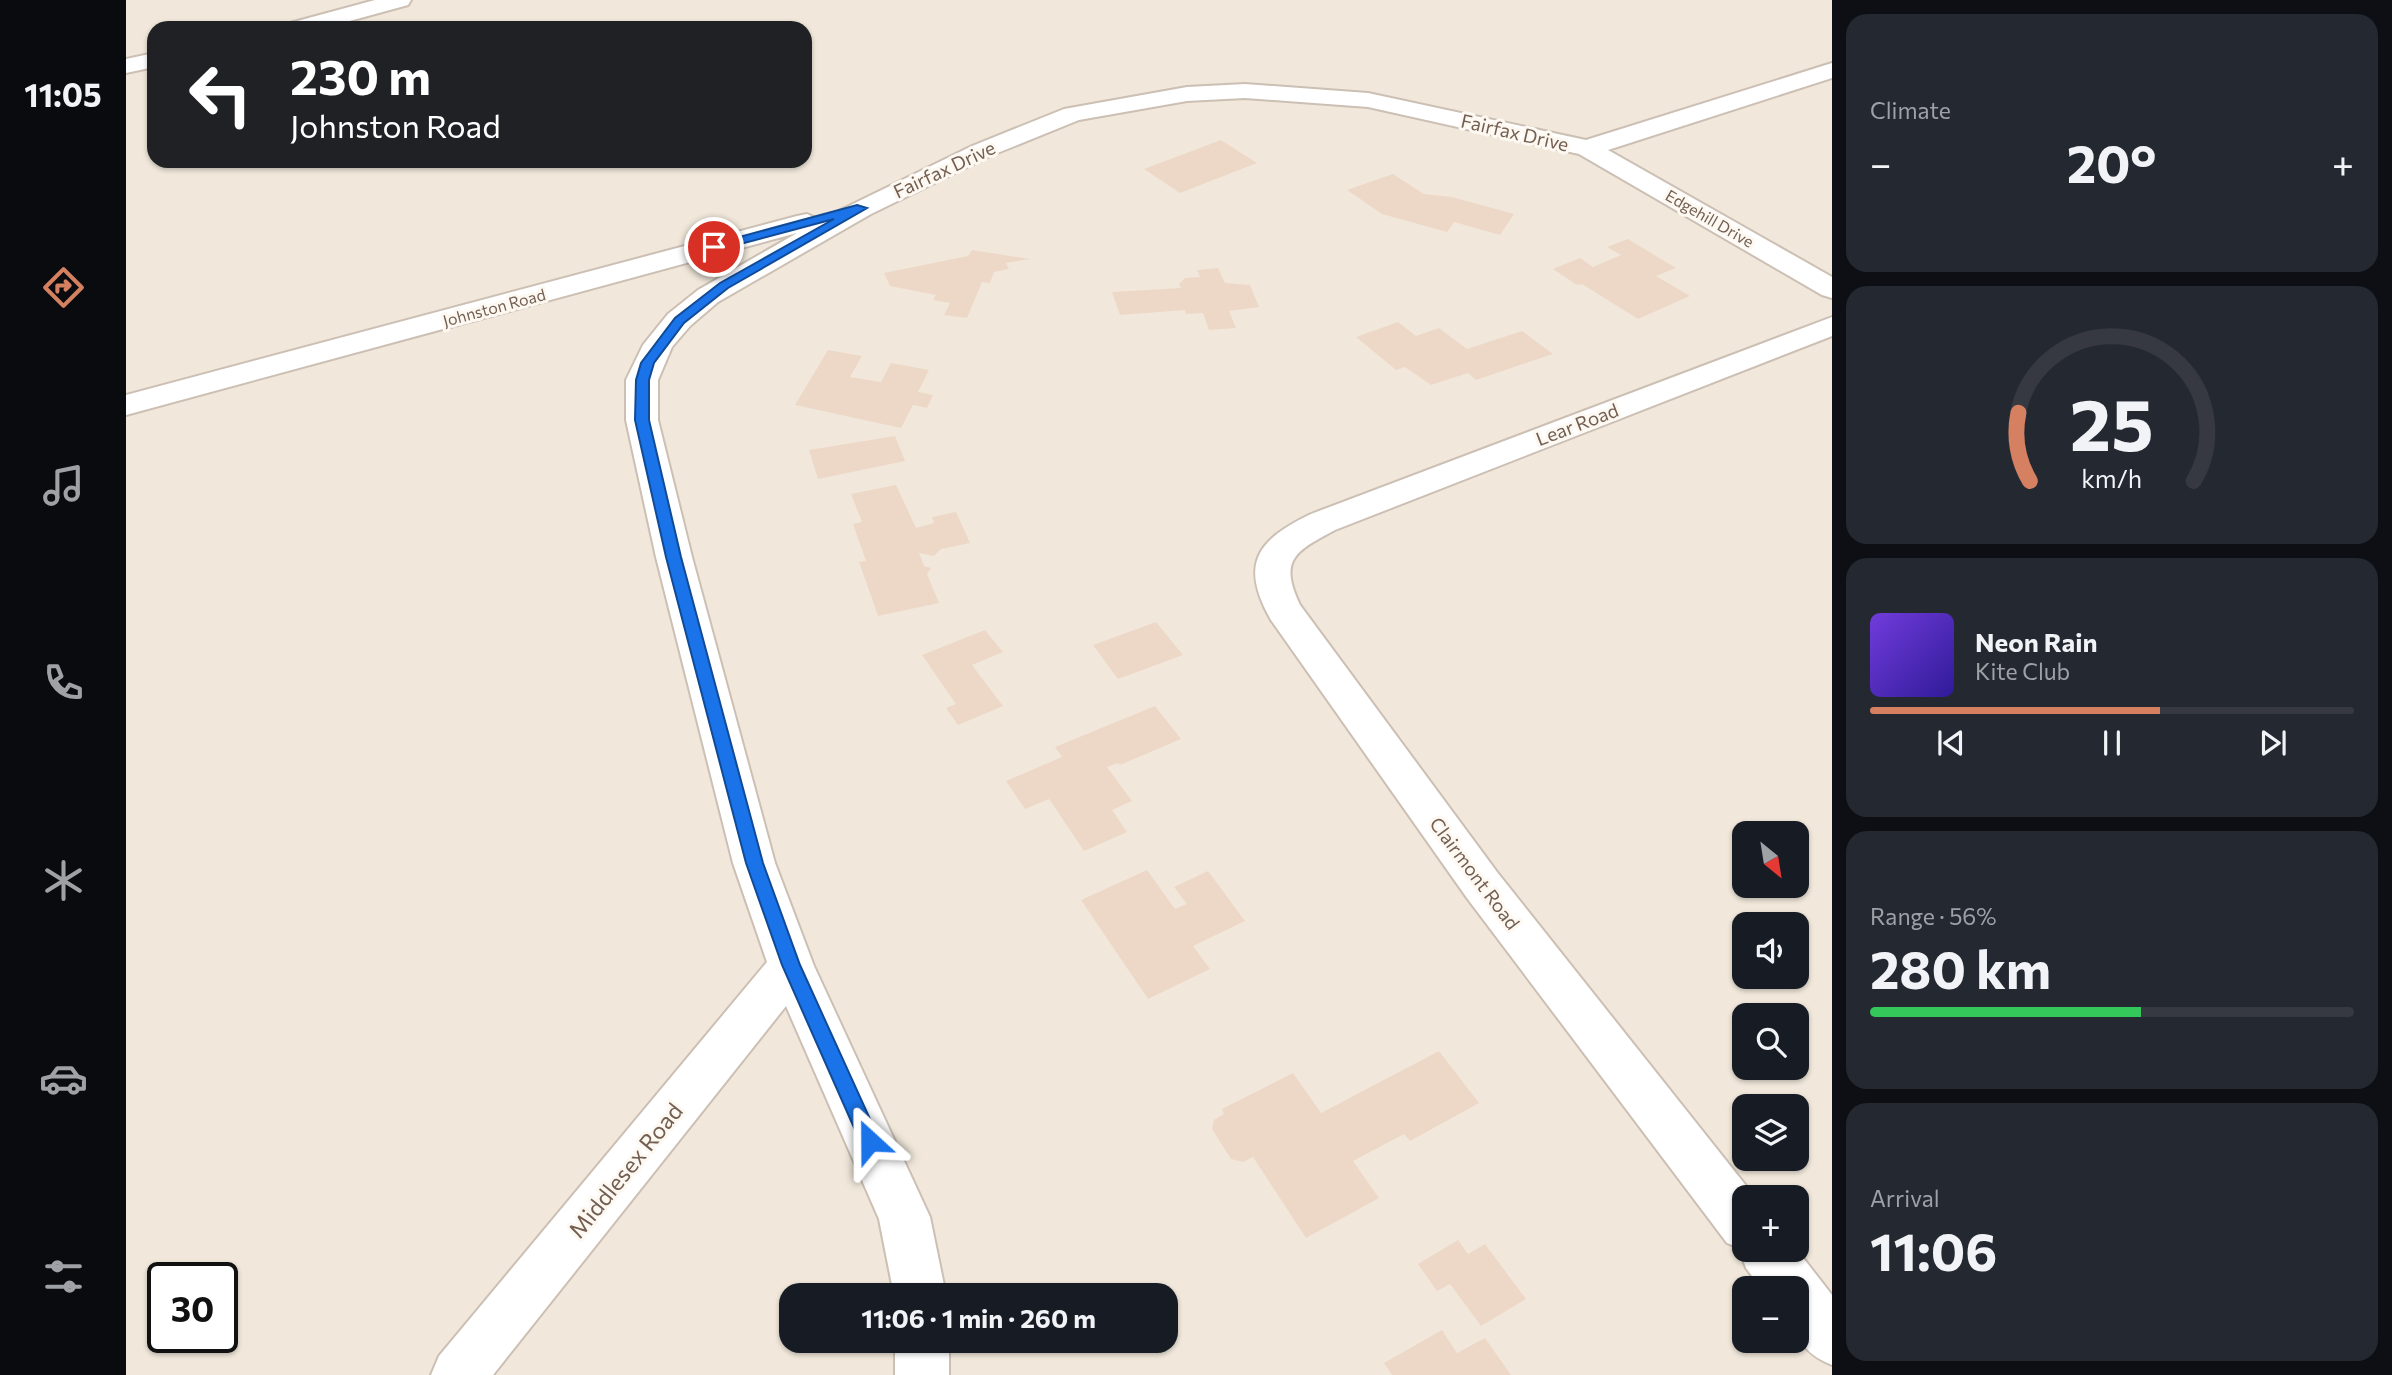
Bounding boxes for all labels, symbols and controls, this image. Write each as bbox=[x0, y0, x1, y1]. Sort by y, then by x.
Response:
text: 230 m bbox=[290, 45, 431, 105]
icon: left bbox=[175, 49, 266, 140]
text: 11:05 bbox=[24, 74, 102, 114]
text: Climate bbox=[1870, 96, 1951, 124]
text: Johnston Road bbox=[290, 105, 501, 145]
street label: Fairfax Drive bbox=[1459, 108, 1571, 156]
text: 20° bbox=[2067, 130, 2157, 194]
street label: Fairfax Drive bbox=[889, 135, 999, 203]
text: − bbox=[1870, 139, 1892, 186]
text: + bbox=[2332, 139, 2354, 186]
street label: Edgehill Drive bbox=[1662, 185, 1758, 251]
pin bbox=[684, 217, 744, 277]
icon: arrive bbox=[695, 228, 733, 266]
icon: directions bbox=[39, 263, 88, 312]
street label: Johnston Road bbox=[441, 284, 547, 330]
text: 25 bbox=[2070, 378, 2154, 467]
street label: Lear Road bbox=[1533, 398, 1621, 450]
icon: music bbox=[39, 461, 88, 510]
text: km/h bbox=[2082, 463, 2142, 493]
text: Neon Rain bbox=[1975, 626, 2098, 657]
text: Kite Club bbox=[1975, 657, 2070, 685]
icon: phone bbox=[39, 658, 88, 707]
icon: previous bbox=[1932, 724, 1970, 762]
icon: pause bbox=[2093, 724, 2131, 762]
icon: next bbox=[2254, 724, 2292, 762]
street label: Clairmont Road bbox=[1425, 812, 1525, 934]
north arrow bbox=[1732, 821, 1810, 898]
map controls bbox=[1732, 821, 1809, 1353]
icon: climate bbox=[39, 856, 88, 905]
text: Range · 56% bbox=[1870, 902, 1997, 930]
button: sound bbox=[1732, 912, 1809, 989]
text: 280 km bbox=[1870, 936, 2051, 1000]
button: search bbox=[1732, 1003, 1809, 1080]
icon: car bbox=[39, 1054, 88, 1103]
button: layers bbox=[1732, 1094, 1809, 1171]
street label: Middlesex Road bbox=[562, 1097, 688, 1243]
position arrow bbox=[833, 1104, 907, 1178]
text: Arrival bbox=[1870, 1184, 1940, 1212]
button: + bbox=[1732, 1185, 1809, 1262]
text: 11:06 bbox=[1870, 1218, 1997, 1282]
icon: filters bbox=[39, 1252, 88, 1301]
speed limit sign: 30 bbox=[147, 1262, 238, 1353]
button: − bbox=[1732, 1276, 1809, 1353]
text: 11:06 · 1 min · 260 m bbox=[861, 1302, 1096, 1333]

